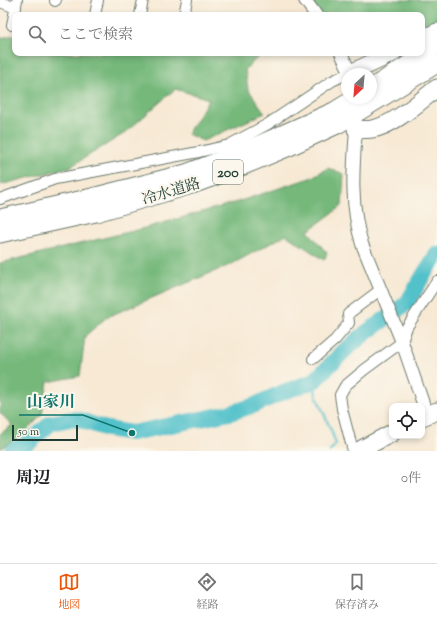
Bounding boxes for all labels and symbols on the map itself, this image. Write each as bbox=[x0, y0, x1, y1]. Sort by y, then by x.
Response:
north arrow bbox=[341, 68, 377, 104]
road number: 200 bbox=[213, 160, 243, 184]
street label: 冷水道路 bbox=[140, 174, 203, 211]
callout: 山家川 bbox=[19, 387, 83, 415]
text: 山家川 bbox=[27, 392, 75, 415]
scale bar bbox=[12, 423, 78, 442]

